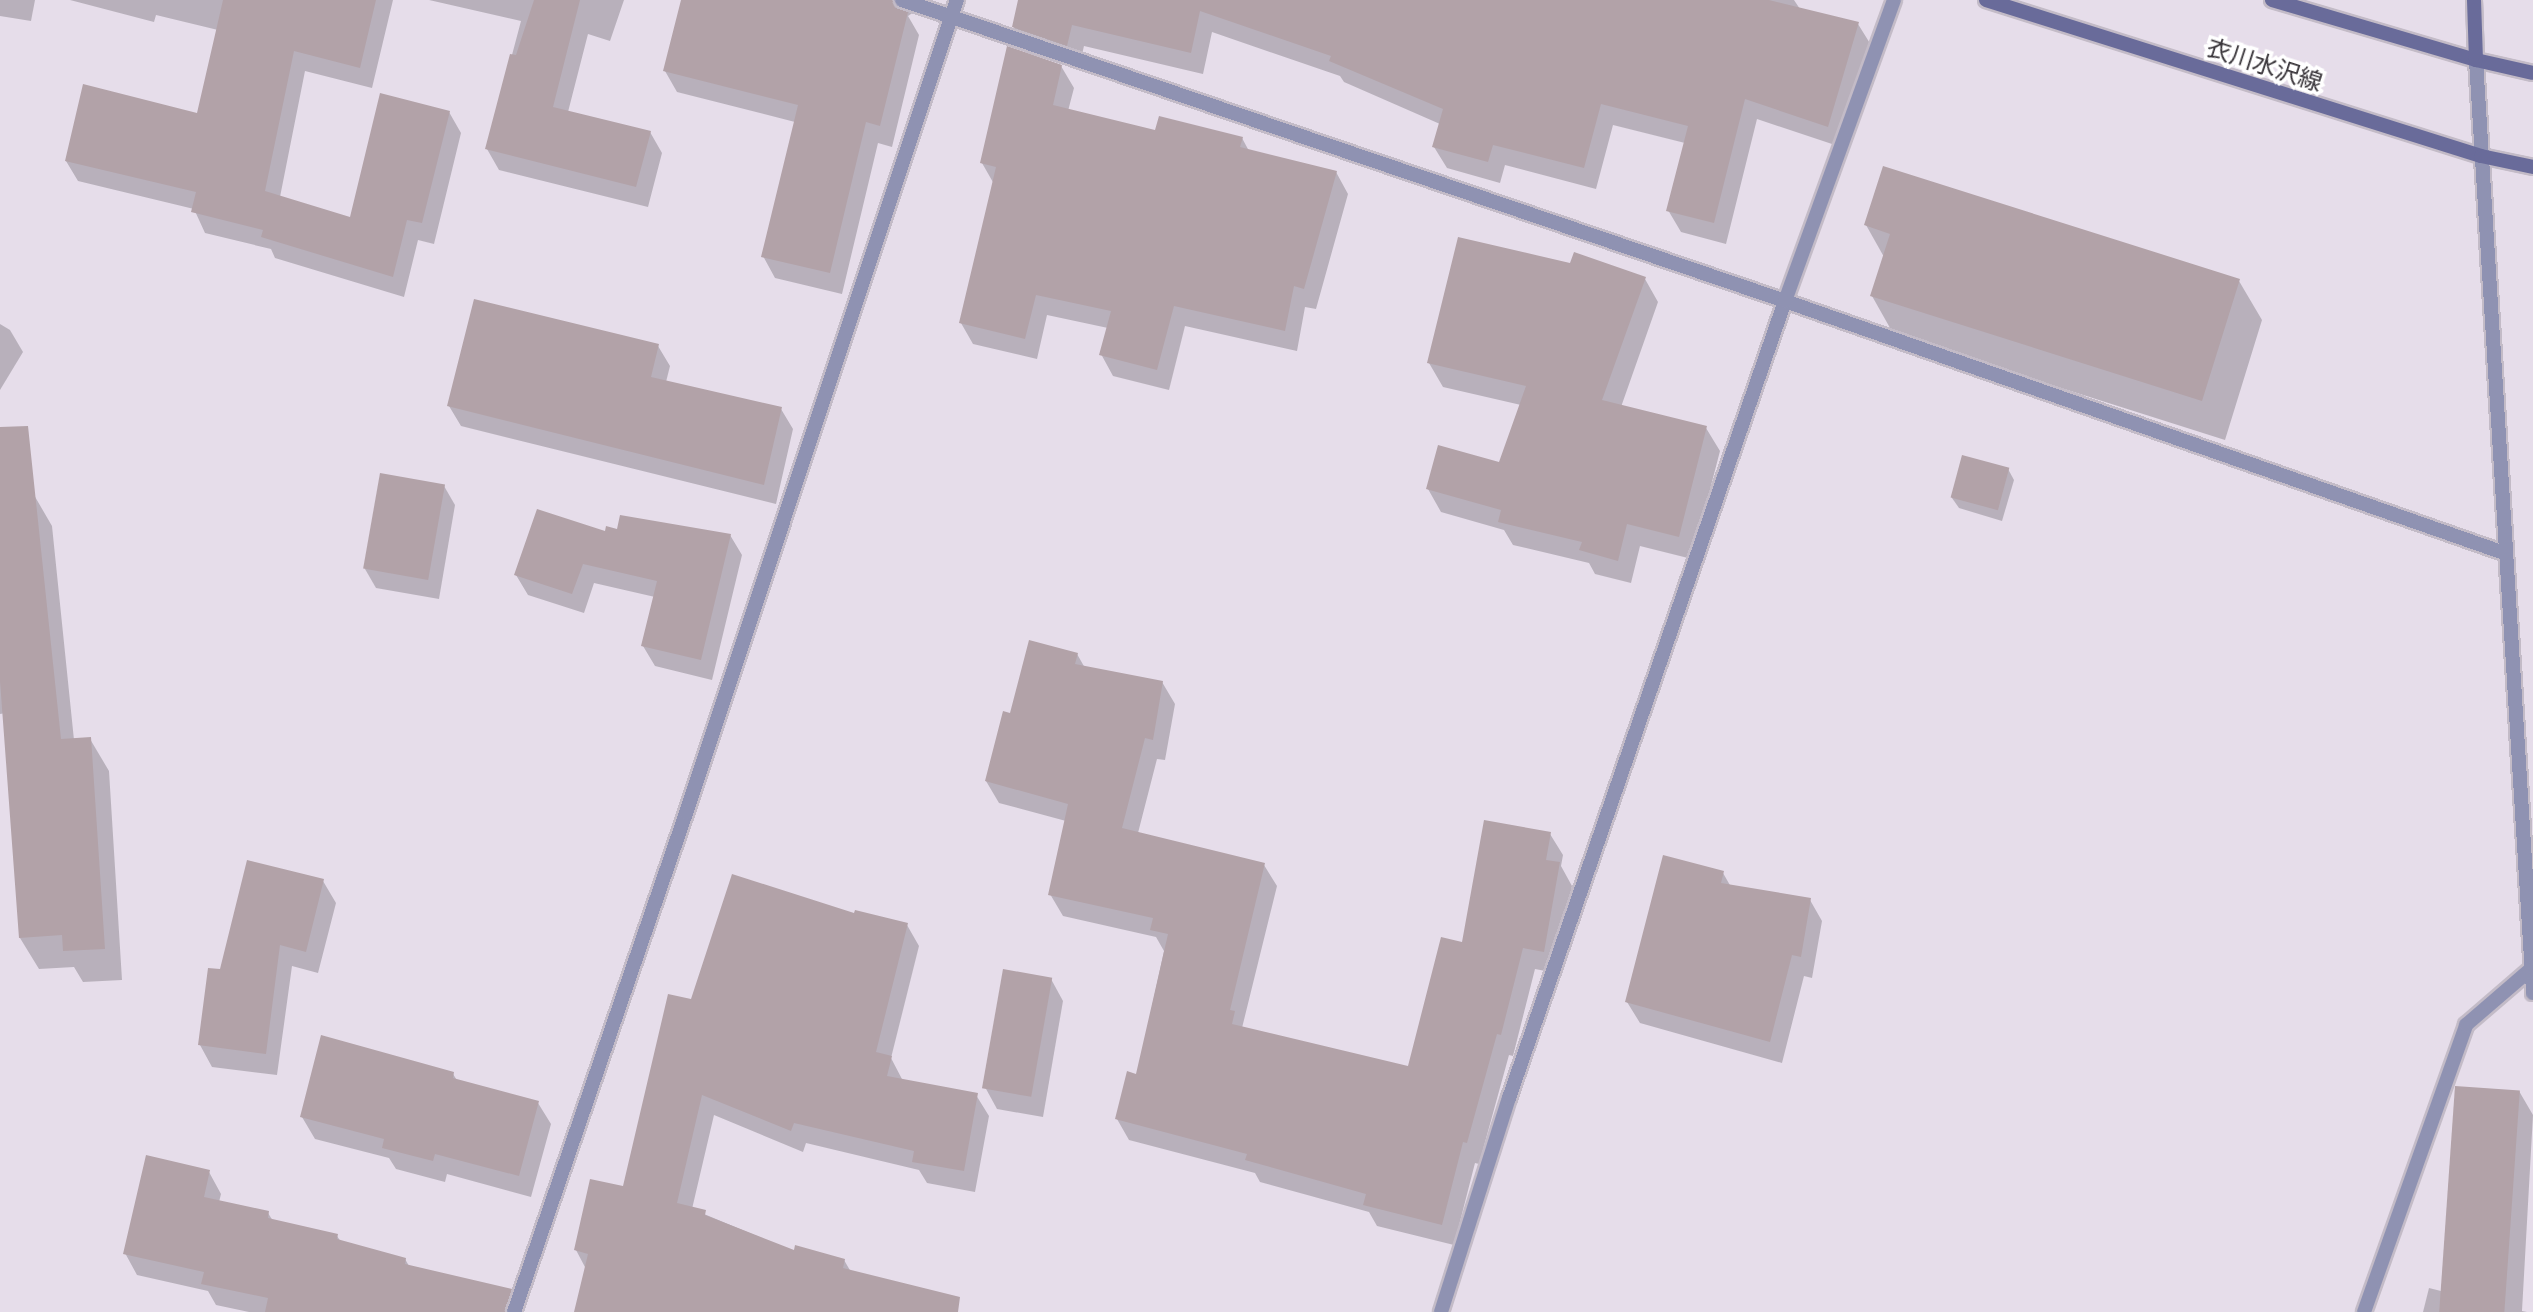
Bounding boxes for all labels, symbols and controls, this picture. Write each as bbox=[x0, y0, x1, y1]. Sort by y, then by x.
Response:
street label: 衣川水沢線 bbox=[2203, 32, 2327, 96]

